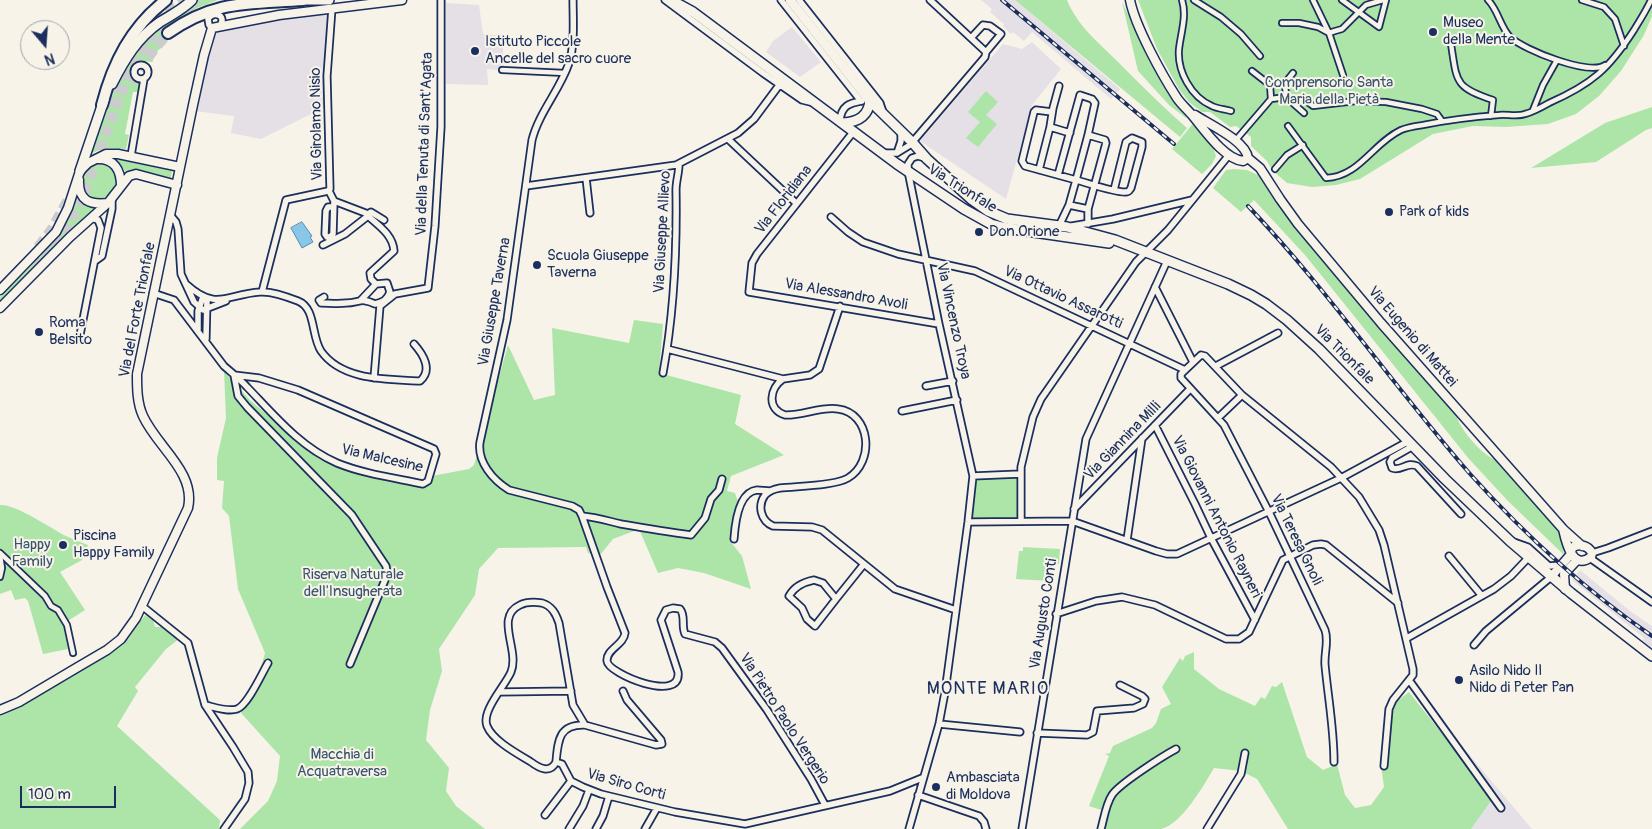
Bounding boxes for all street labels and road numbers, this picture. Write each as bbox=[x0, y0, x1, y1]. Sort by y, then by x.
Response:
street label: Via della Tenuta di Sant'Agata bbox=[413, 52, 437, 236]
street label: Via Girolamo Nisio bbox=[307, 67, 327, 181]
street label: Via Trionfale bbox=[924, 161, 1000, 217]
street label: Via Floridiana bbox=[751, 162, 817, 238]
street label: Via Giuseppe Allievo bbox=[651, 170, 675, 294]
street label: Via Giuseppe Taverna bbox=[475, 236, 515, 368]
street label: Via del Forte Trionfale bbox=[116, 241, 160, 379]
street label: Via Vincenzo Troya bbox=[932, 261, 974, 381]
street label: Via Ottavio Assarotti bbox=[1001, 263, 1125, 333]
street label: Via Alessandro Avoli bbox=[783, 275, 909, 315]
street label: Via Eugenio di Mattei bbox=[1364, 283, 1460, 391]
street label: Via Trionfale bbox=[1310, 321, 1378, 389]
street label: Via Giannina Milli bbox=[1081, 398, 1165, 484]
street label: Via Giovanni Antonio Rayneri bbox=[1167, 433, 1265, 601]
street label: Via Malcesine bbox=[339, 441, 425, 477]
street label: Via Teresa Gnoli bbox=[1266, 492, 1326, 588]
street label: Via Augusto Conti bbox=[1026, 557, 1062, 671]
street label: Via Pietro Paolo Vergerio bbox=[735, 650, 833, 788]
street label: Via Siro Corti bbox=[585, 765, 667, 805]

